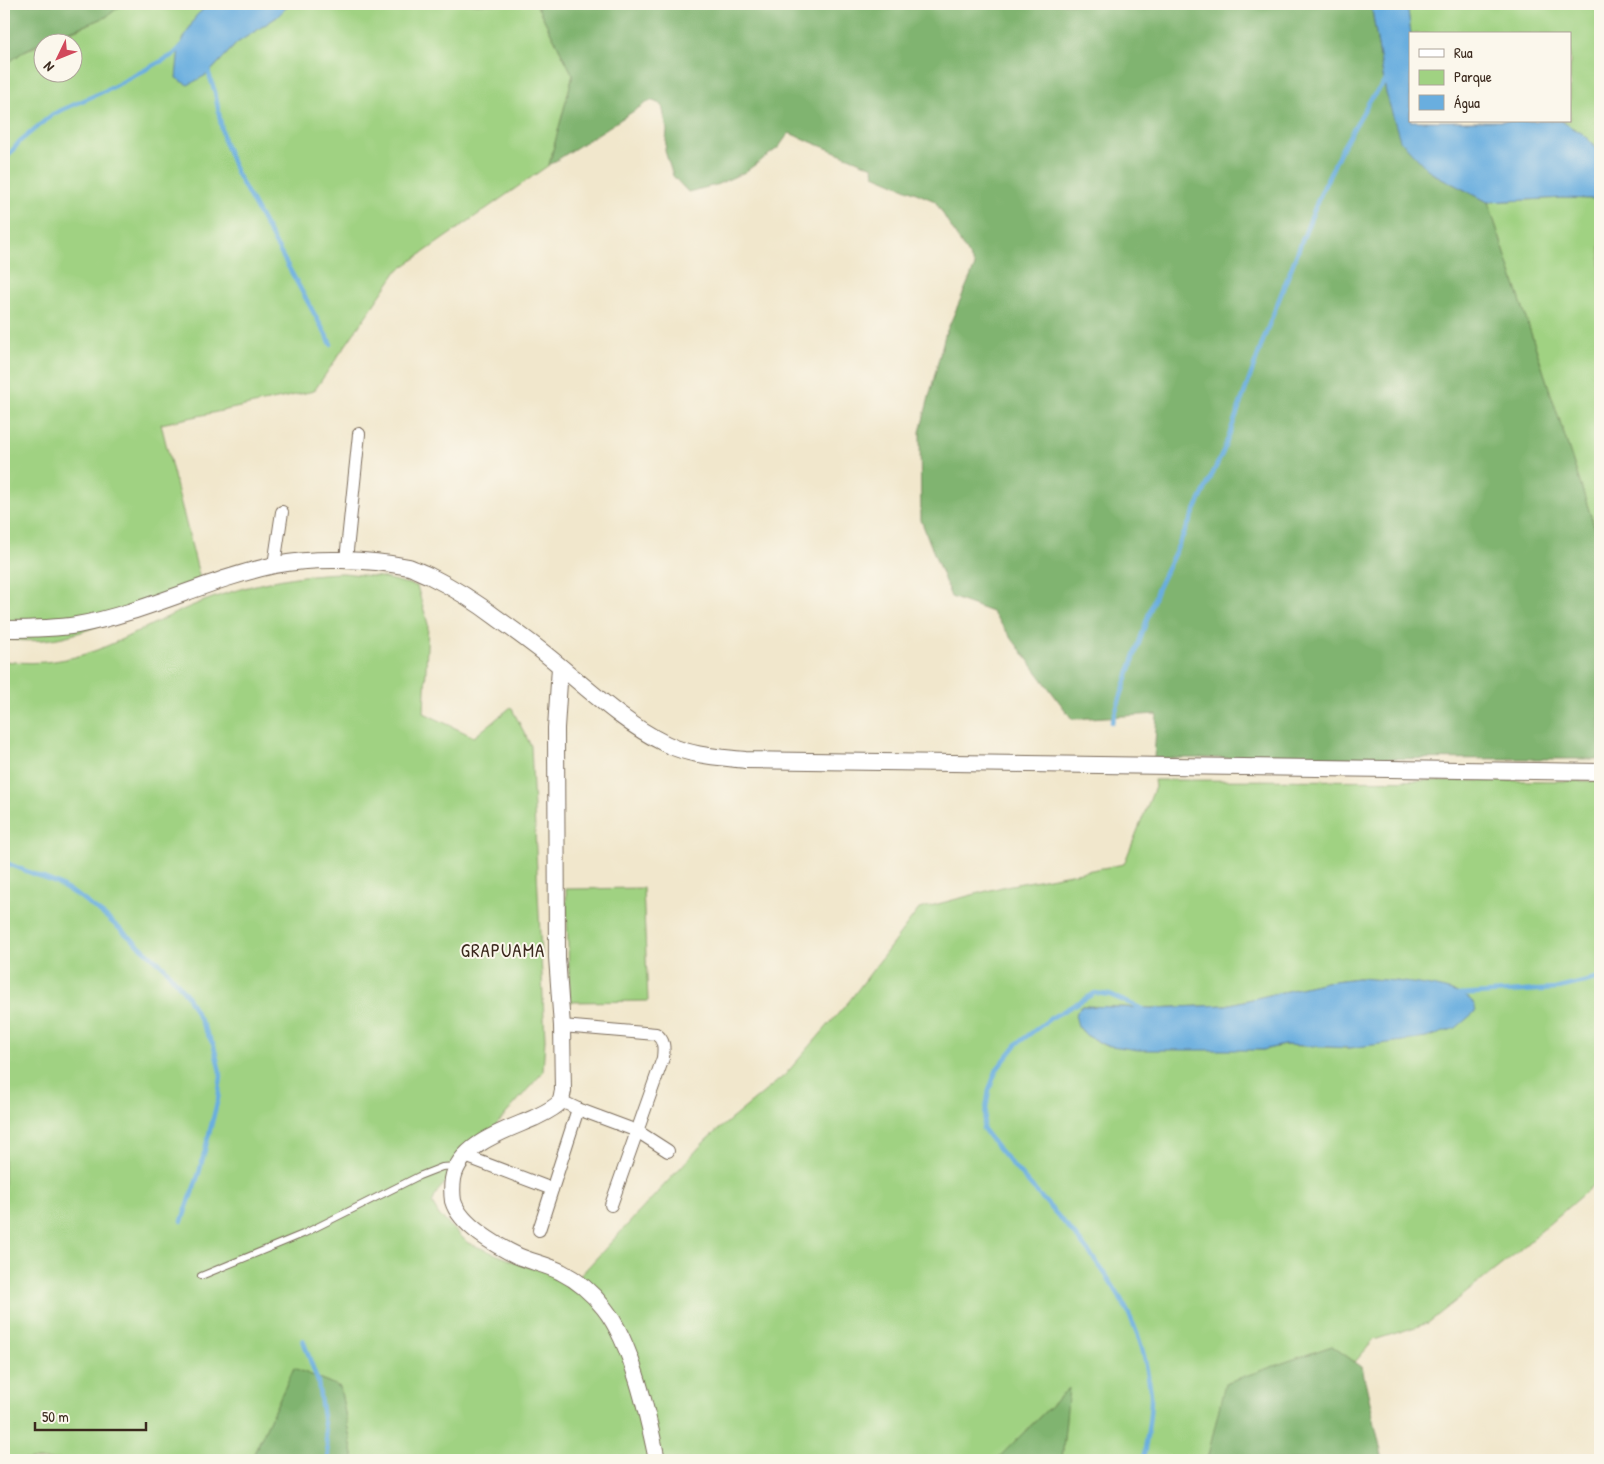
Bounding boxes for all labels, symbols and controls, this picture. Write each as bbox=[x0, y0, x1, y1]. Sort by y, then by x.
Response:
north arrow bbox=[32, 32, 82, 82]
legend bbox=[1409, 32, 1572, 122]
text: Rua bbox=[1454, 42, 1473, 63]
text: N bbox=[38, 58, 58, 76]
text: Parque bbox=[1454, 66, 1492, 87]
text: Água bbox=[1454, 92, 1480, 113]
district label: GRAPUAMA bbox=[461, 937, 545, 963]
scale bar bbox=[35, 1399, 146, 1431]
text: 50 m bbox=[42, 1406, 69, 1427]

